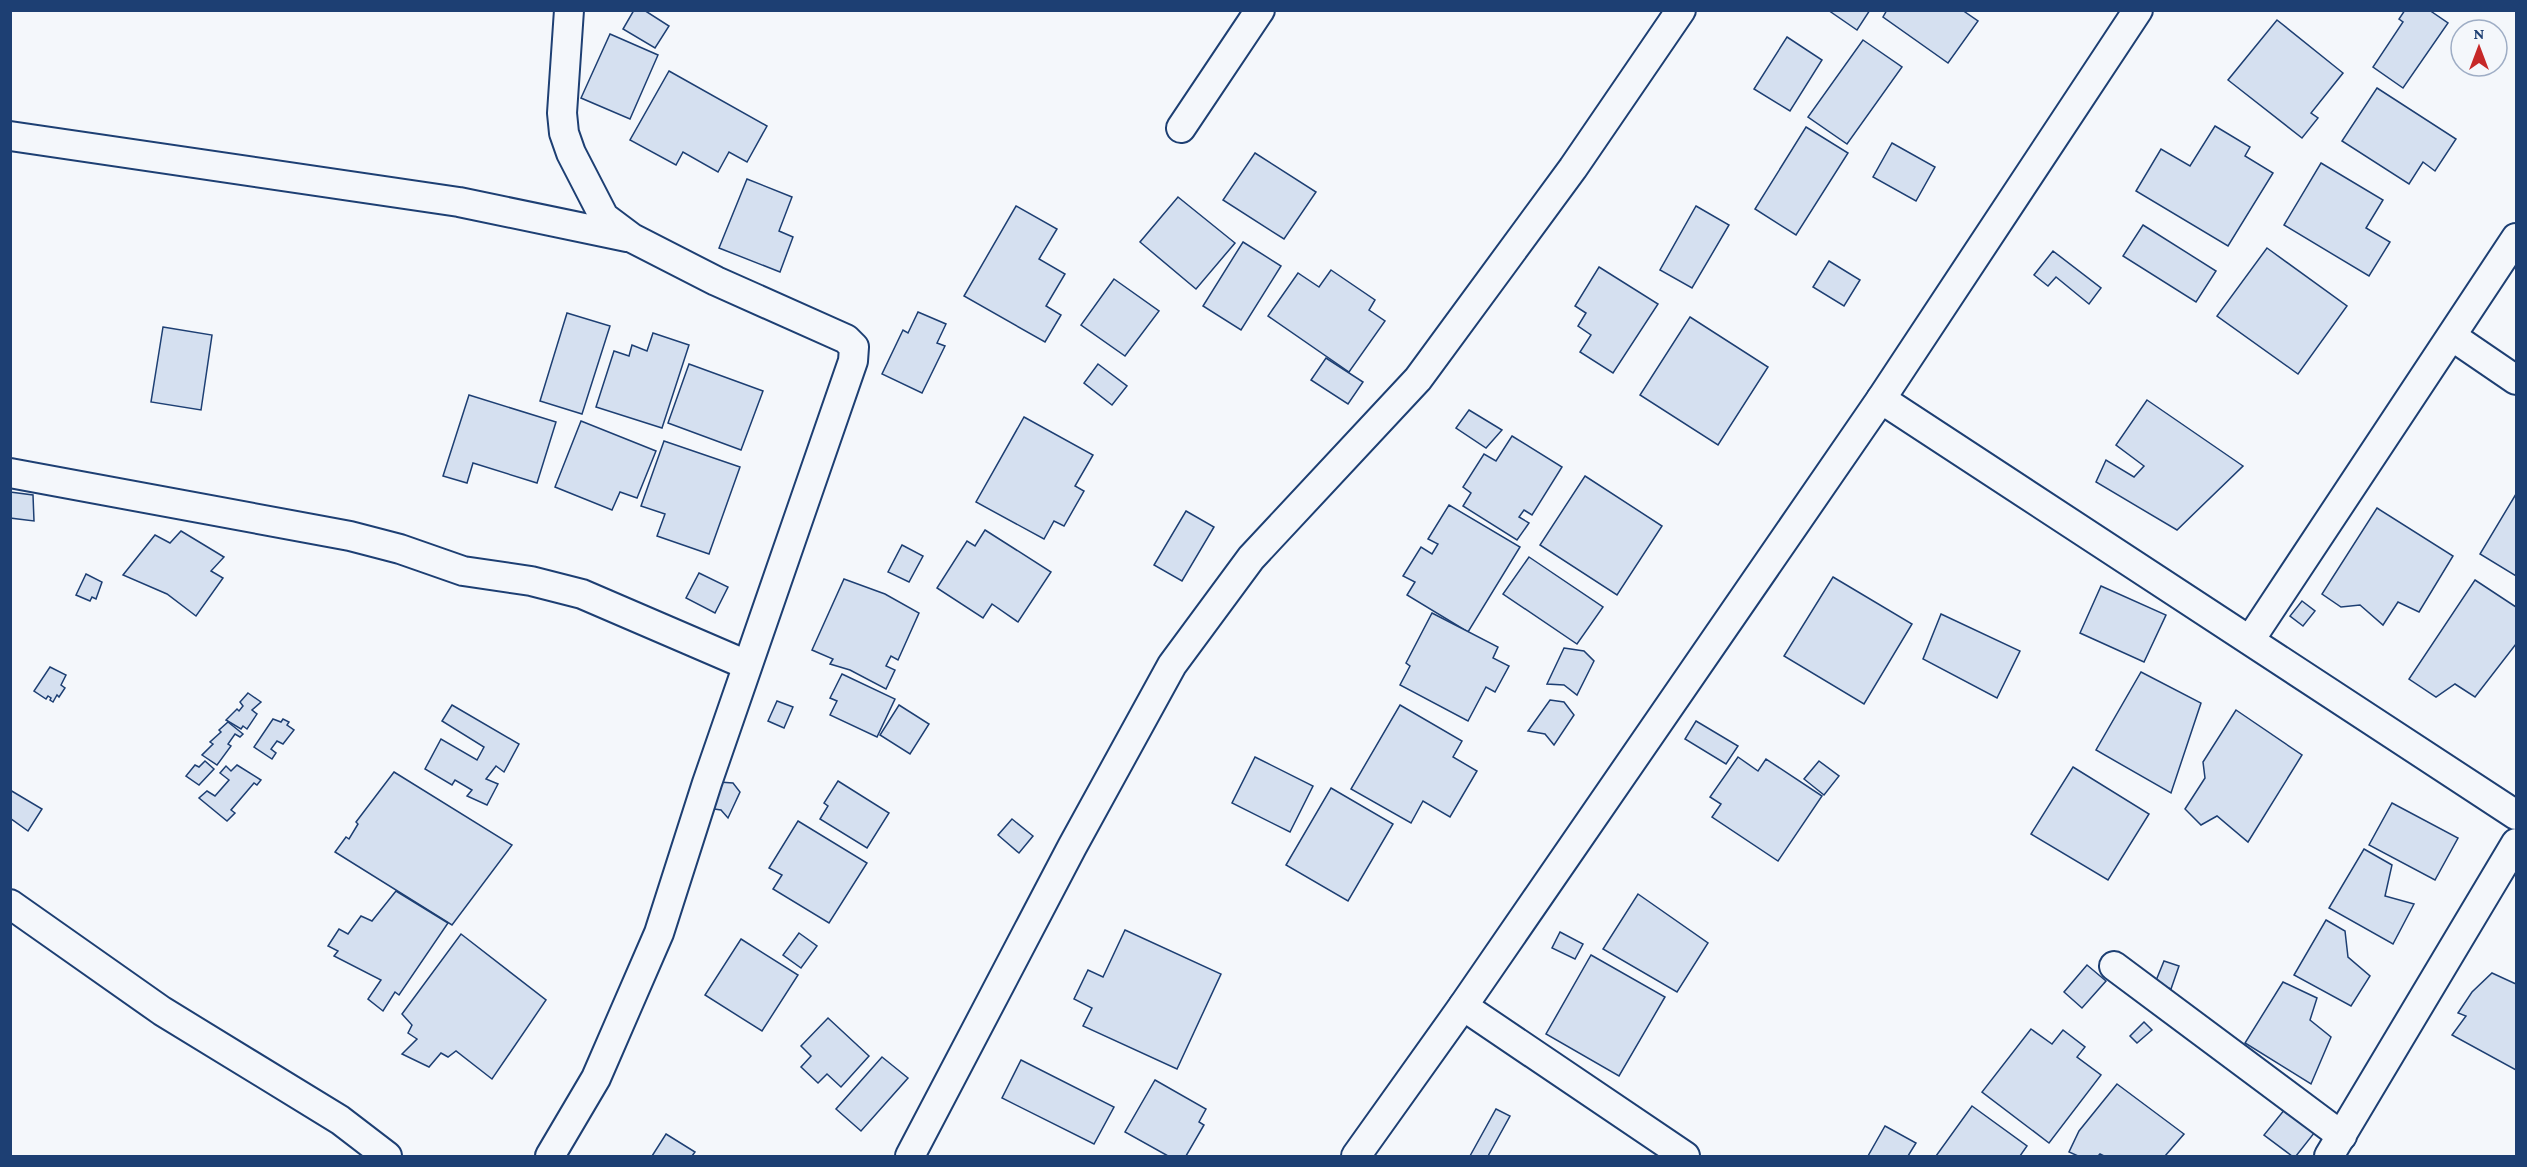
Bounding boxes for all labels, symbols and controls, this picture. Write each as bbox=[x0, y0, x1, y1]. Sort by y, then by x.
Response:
north arrow bbox=[2449, 18, 2509, 78]
text: N bbox=[2474, 25, 2485, 42]

